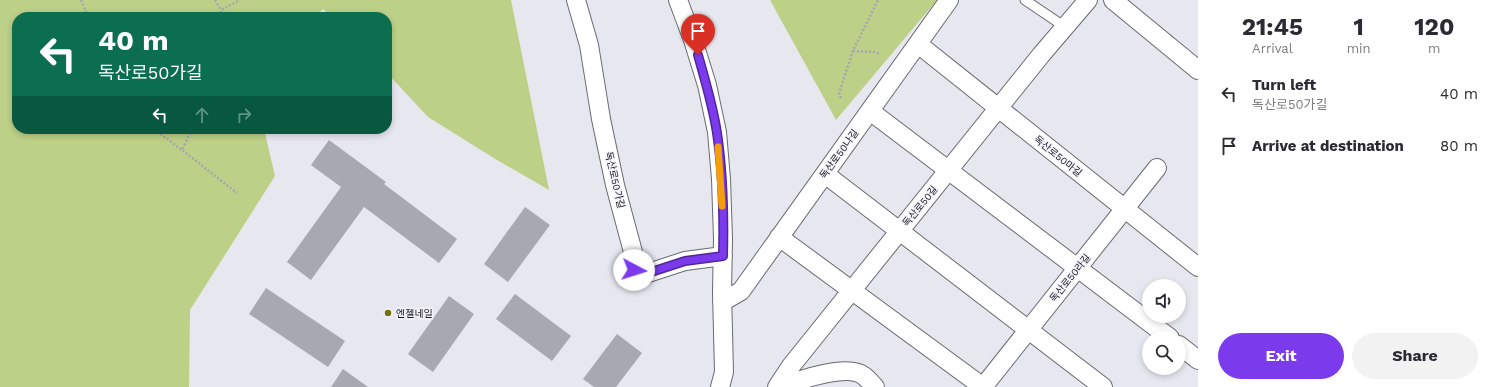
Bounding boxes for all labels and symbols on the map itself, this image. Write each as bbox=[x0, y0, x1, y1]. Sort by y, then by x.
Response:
pin bbox=[681, 14, 715, 55]
street label: 독산로50나길 bbox=[817, 127, 861, 181]
street label: 독산로50마길 bbox=[1032, 133, 1084, 179]
street label: 독산로50가길 bbox=[603, 150, 627, 210]
street label: 독산로50길 bbox=[900, 184, 940, 228]
position arrow bbox=[613, 249, 655, 291]
street label: 독산로50라길 bbox=[1047, 252, 1093, 304]
marker: 엔젤네일 bbox=[383, 308, 393, 318]
place label: 엔젤네일 bbox=[396, 308, 433, 319]

